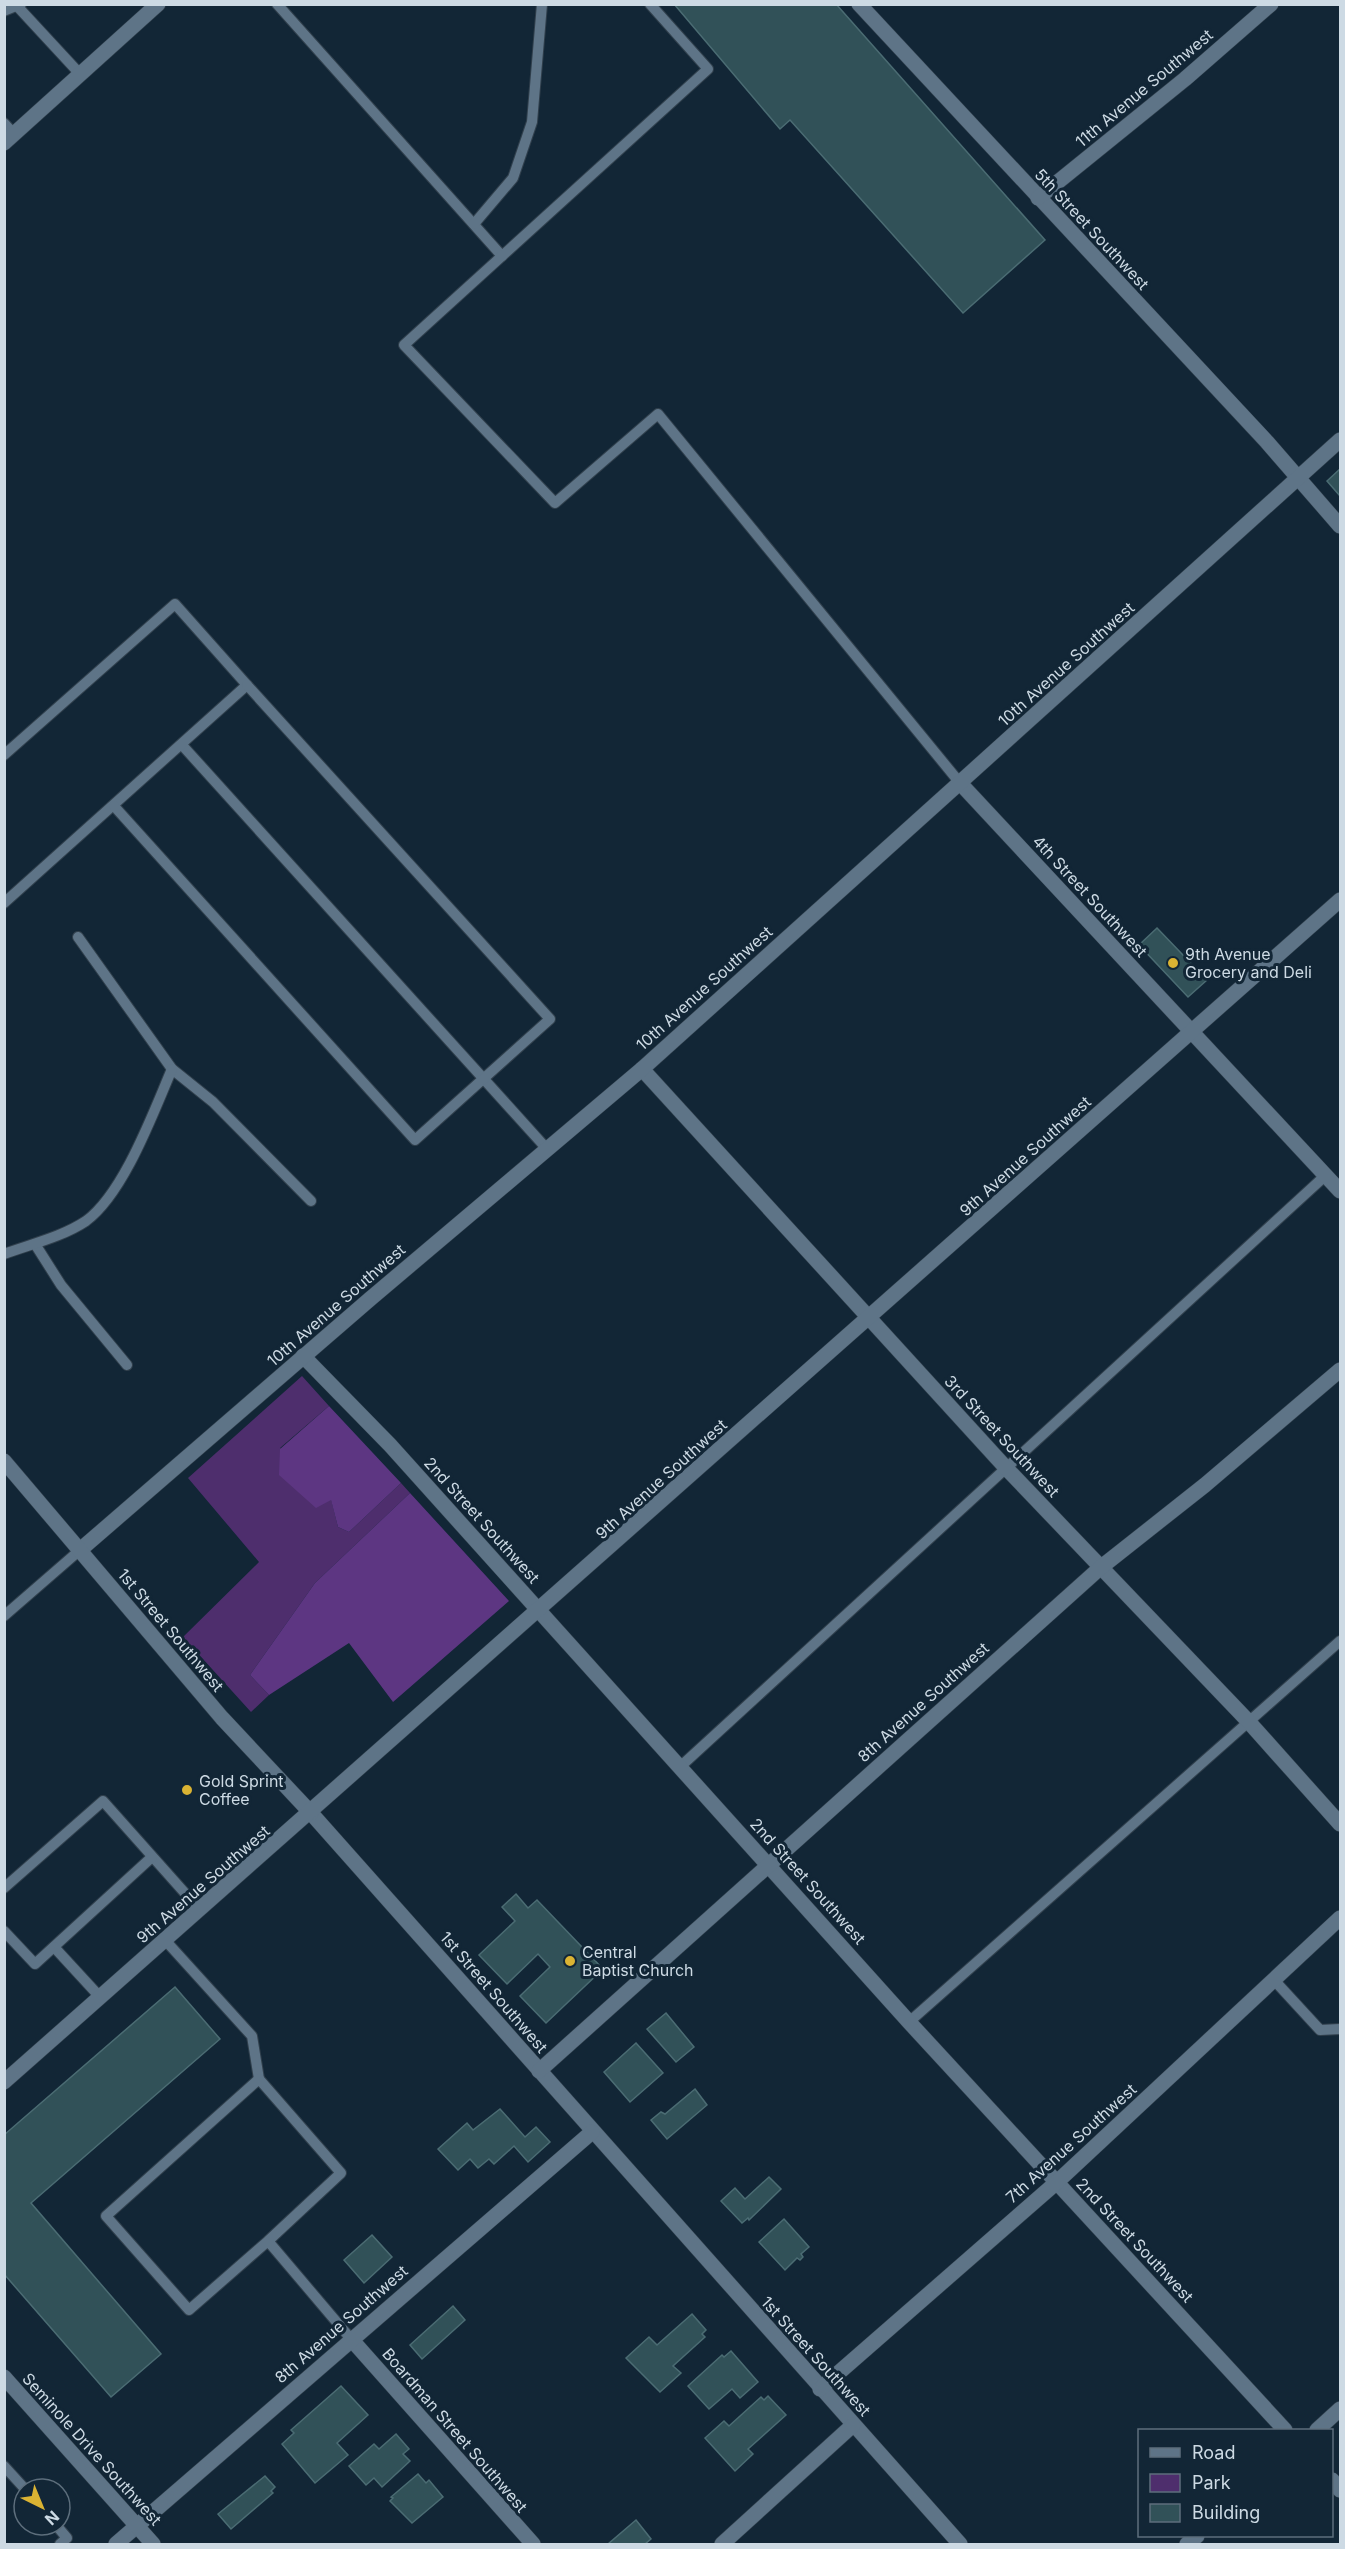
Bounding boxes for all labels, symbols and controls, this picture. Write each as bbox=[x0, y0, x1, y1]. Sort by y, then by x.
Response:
street label: 11th Avenue Southwest bbox=[1071, 25, 1217, 151]
street label: 5th Street Southwest bbox=[1031, 164, 1153, 294]
street label: 10th Avenue Southwest bbox=[994, 597, 1138, 731]
street label: 4th Street Southwest bbox=[1028, 831, 1152, 961]
street label: 10th Avenue Southwest bbox=[632, 921, 776, 1055]
place label: 9th Avenue Grocery and Deli bbox=[1185, 944, 1312, 982]
marker: 9th Avenue Grocery and Deli bbox=[1166, 956, 1180, 970]
street label: 9th Avenue Southwest bbox=[955, 1092, 1095, 1220]
street label: 10th Avenue Southwest bbox=[263, 1240, 409, 1370]
street label: 3rd Street Southwest bbox=[940, 1371, 1064, 1501]
street label: 9th Avenue Southwest bbox=[591, 1415, 731, 1543]
street label: 2nd Street Southwest bbox=[420, 1453, 544, 1587]
street label: 1st Street Southwest bbox=[114, 1565, 228, 1695]
street label: 8th Avenue Southwest bbox=[853, 1638, 993, 1766]
place label: Gold Sprint Coffee bbox=[199, 1771, 284, 1809]
marker: Gold Sprint Coffee bbox=[180, 1783, 194, 1797]
street label: 2nd Street Southwest bbox=[746, 1814, 870, 1948]
street label: 9th Avenue Southwest bbox=[132, 1821, 274, 1947]
street label: 1st Street Southwest bbox=[436, 1927, 552, 2057]
place label: Central Baptist Church bbox=[582, 1942, 694, 1980]
marker: Central Baptist Church bbox=[563, 1954, 577, 1968]
street label: 7th Avenue Southwest bbox=[1002, 2079, 1140, 2207]
street label: 2nd Street Southwest bbox=[1072, 2174, 1198, 2306]
street label: 8th Avenue Southwest bbox=[270, 2261, 412, 2387]
street label: 1st Street Southwest bbox=[757, 2292, 875, 2420]
street label: Boardman Street Southwest bbox=[378, 2344, 532, 2516]
street label: Seminole Drive Southwest bbox=[18, 2369, 166, 2529]
legend bbox=[1138, 2429, 1333, 2537]
text: Road bbox=[1192, 2442, 1235, 2463]
text: Park bbox=[1192, 2472, 1231, 2493]
north arrow bbox=[12, 2477, 72, 2537]
text: Building bbox=[1192, 2502, 1260, 2523]
text: N bbox=[41, 2506, 64, 2529]

